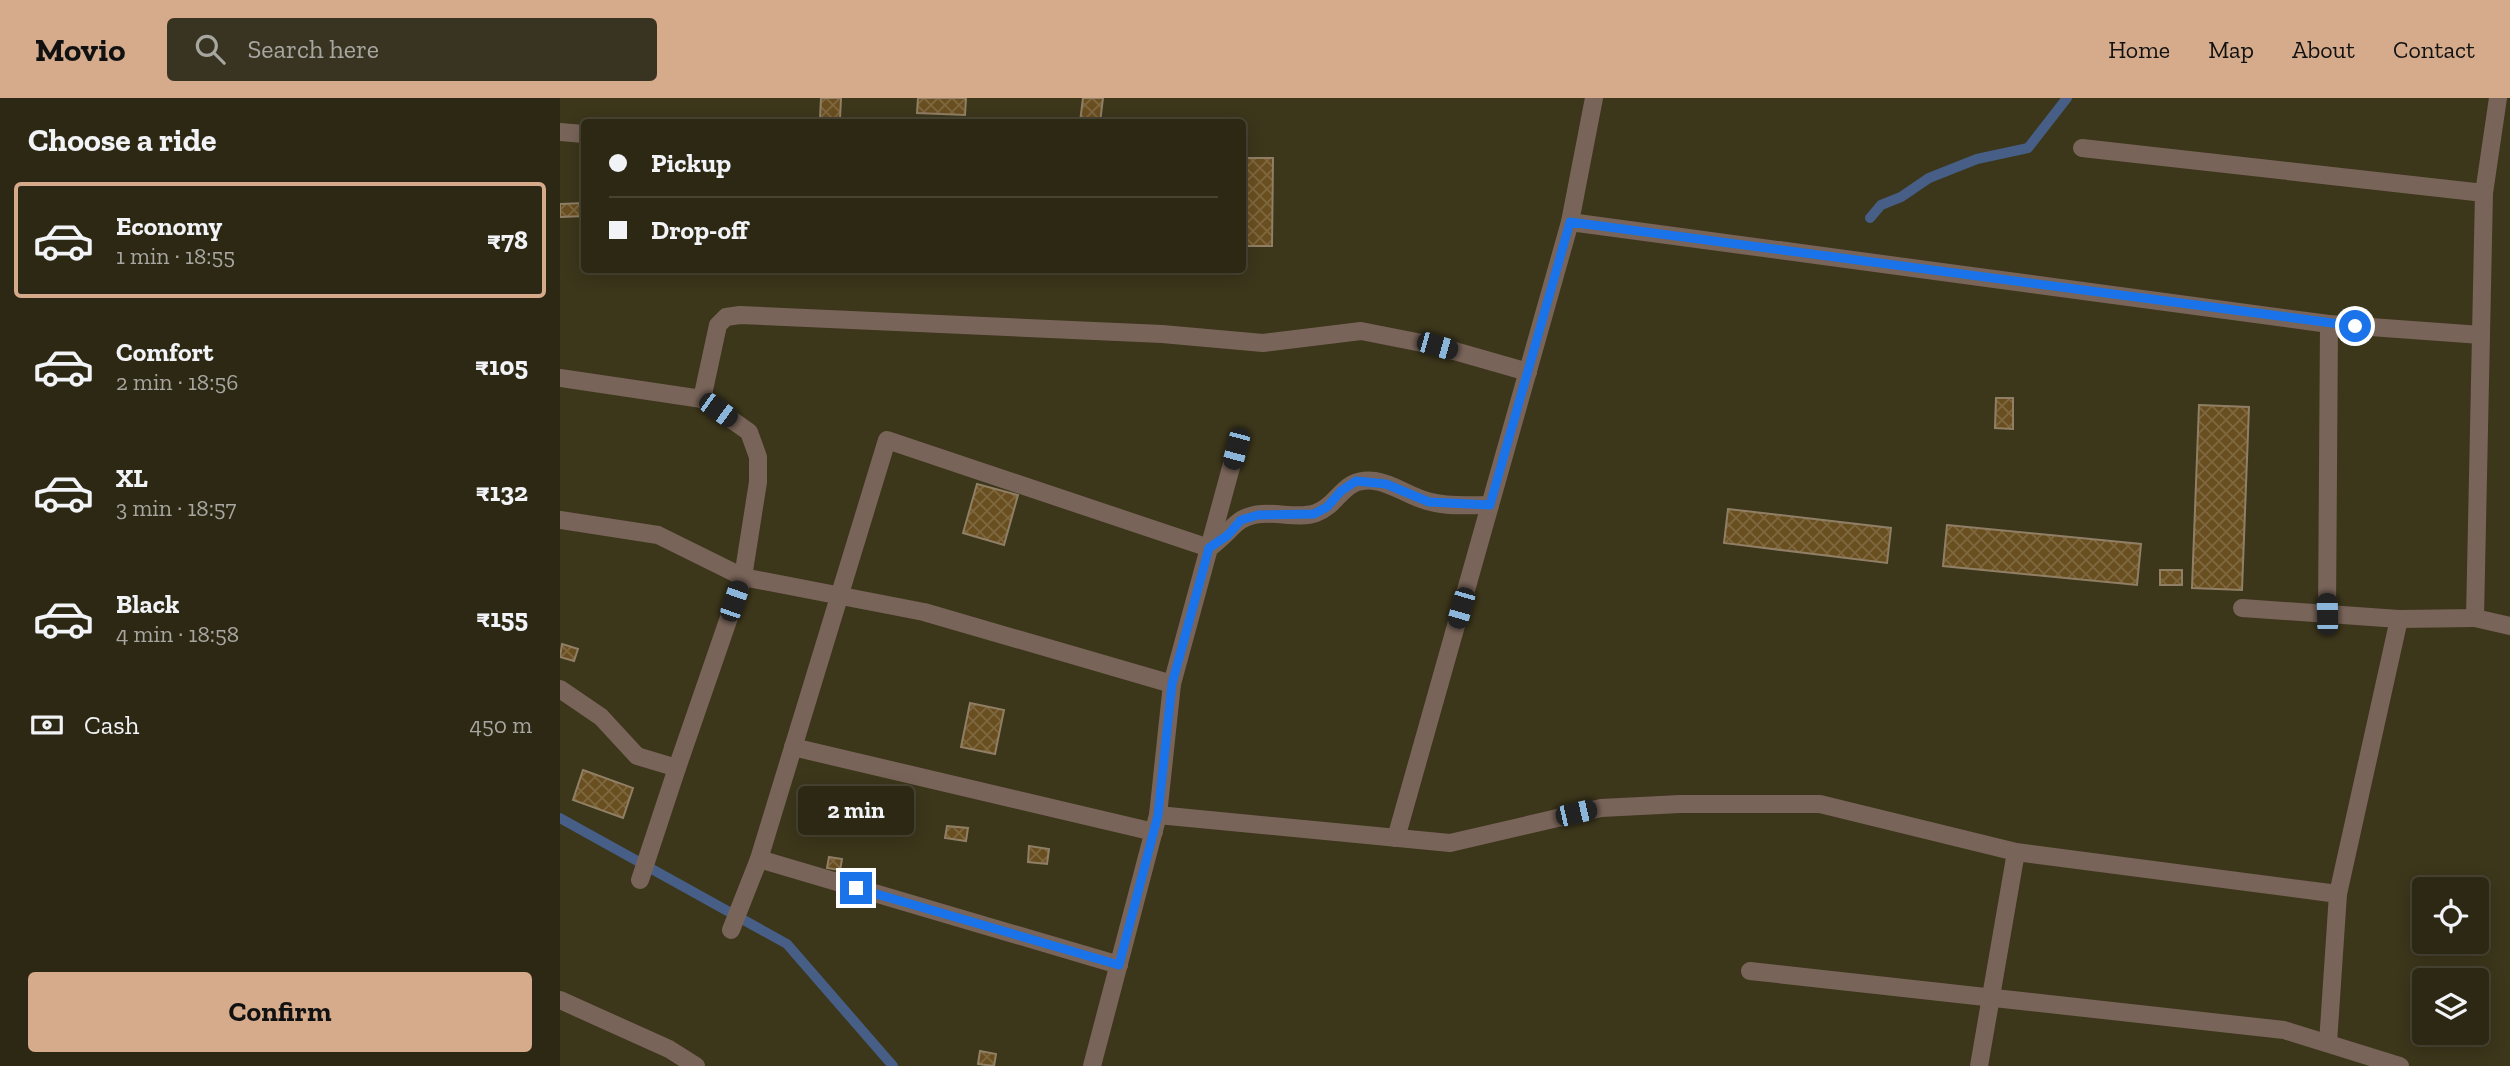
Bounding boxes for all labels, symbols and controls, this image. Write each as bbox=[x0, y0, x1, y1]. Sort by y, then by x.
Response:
search box bbox=[167, 18, 657, 81]
text: Movio bbox=[35, 30, 125, 69]
icon: search bbox=[191, 30, 229, 68]
text: Search here bbox=[247, 33, 379, 65]
text: Home bbox=[2108, 35, 2170, 64]
text: Map bbox=[2208, 35, 2254, 64]
text: About bbox=[2292, 35, 2355, 64]
text: Contact bbox=[2393, 35, 2475, 64]
text: Choose a ride bbox=[28, 121, 216, 159]
text: Pickup bbox=[651, 147, 731, 179]
icon: car bbox=[32, 209, 95, 272]
text: Economy bbox=[116, 210, 222, 242]
text: Drop-off bbox=[651, 214, 748, 246]
text: ₹78 bbox=[487, 224, 528, 256]
text: 1 min · 18:55 bbox=[116, 242, 235, 270]
route start bbox=[2339, 310, 2371, 342]
car bbox=[1414, 330, 1461, 362]
icon: car bbox=[32, 335, 95, 398]
text: Comfort bbox=[116, 336, 213, 368]
text: ₹105 bbox=[475, 350, 528, 382]
text: 2 min · 18:56 bbox=[116, 368, 238, 396]
car bbox=[695, 389, 742, 431]
car bbox=[1221, 426, 1252, 472]
icon: car bbox=[32, 461, 95, 524]
text: XL bbox=[116, 462, 148, 494]
text: ₹132 bbox=[476, 476, 528, 508]
text: 3 min · 18:57 bbox=[116, 494, 236, 522]
car bbox=[718, 578, 751, 624]
car bbox=[1446, 585, 1477, 631]
icon: car bbox=[32, 587, 95, 650]
text: Black bbox=[116, 588, 179, 620]
car bbox=[2317, 593, 2338, 635]
text: ₹155 bbox=[476, 602, 528, 634]
text: 4 min · 18:58 bbox=[116, 620, 239, 648]
icon: cash bbox=[28, 706, 66, 744]
text: Cash bbox=[84, 709, 139, 741]
text: 450 m bbox=[470, 711, 532, 739]
callout: 2 min bbox=[798, 786, 914, 836]
text: 2 min bbox=[827, 796, 885, 824]
car bbox=[1554, 798, 1599, 828]
route end bbox=[840, 872, 872, 904]
map controls bbox=[2412, 877, 2489, 1045]
button: locate bbox=[2412, 877, 2489, 954]
button: layers bbox=[2412, 968, 2489, 1045]
button: Confirm bbox=[28, 972, 532, 1052]

